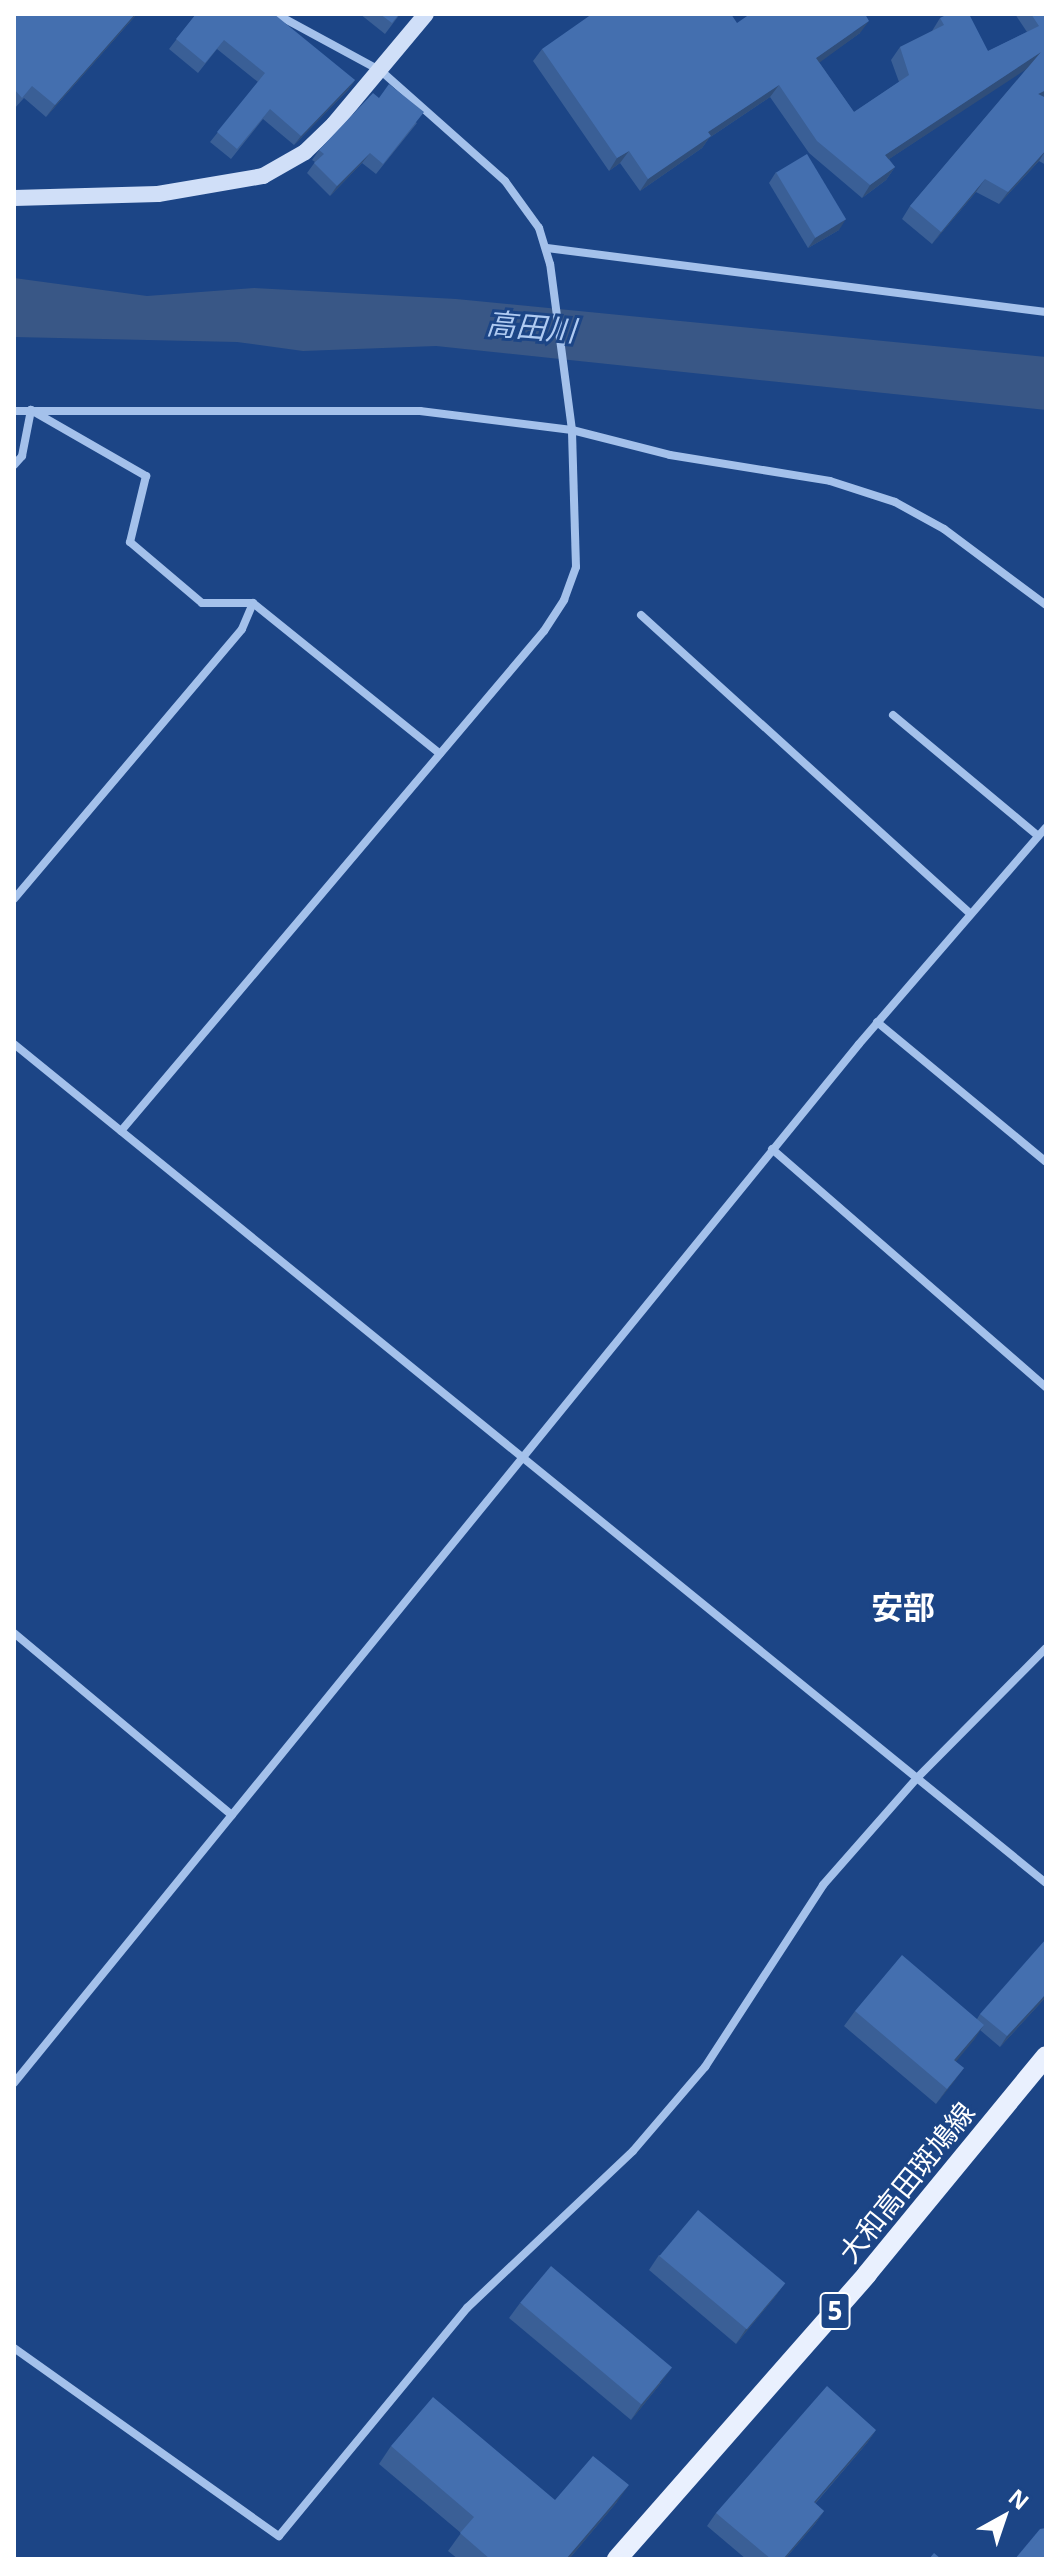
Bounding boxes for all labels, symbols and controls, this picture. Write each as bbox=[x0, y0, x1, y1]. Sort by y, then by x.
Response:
water label: 高田川 bbox=[485, 305, 577, 349]
district label: 安部 bbox=[871, 1588, 935, 1626]
street label: 大和高田斑鳩線 bbox=[831, 2095, 981, 2269]
road number: 5 bbox=[819, 2289, 851, 2333]
north arrow bbox=[964, 2477, 1044, 2557]
text: N bbox=[1003, 2481, 1036, 2516]

